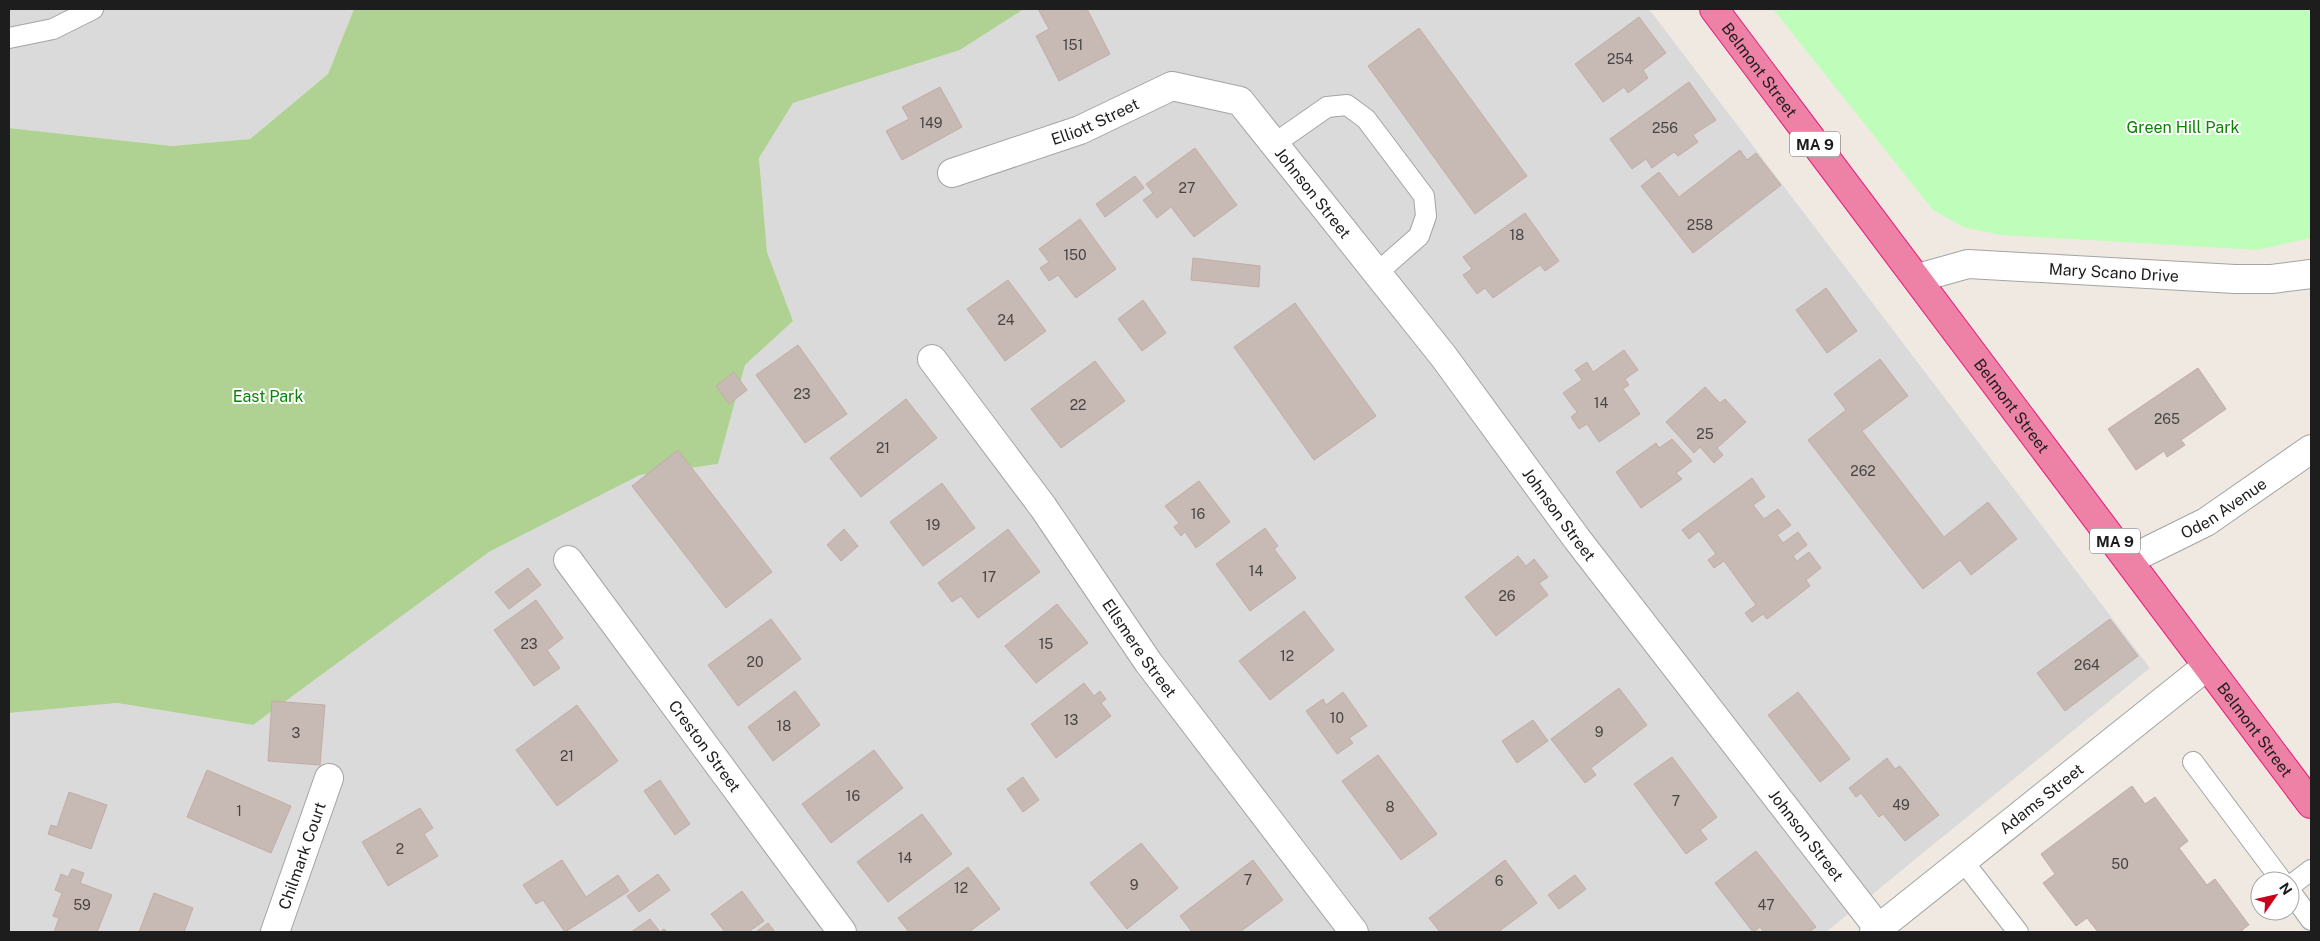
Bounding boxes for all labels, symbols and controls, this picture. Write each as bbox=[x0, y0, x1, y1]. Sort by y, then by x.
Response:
street label: Belmont Street bbox=[1718, 19, 1801, 121]
house number: 151 bbox=[1063, 37, 1083, 53]
house number: 254 bbox=[1607, 51, 1633, 67]
street label: Elliott Street bbox=[1048, 94, 1142, 149]
house number: 149 bbox=[919, 115, 943, 131]
park label: Green Hill Park bbox=[2127, 118, 2239, 137]
house number: 256 bbox=[1652, 120, 1678, 136]
road number: MA 9 bbox=[1790, 132, 1840, 156]
street label: Johnson Street bbox=[1271, 144, 1355, 242]
house number: 27 bbox=[1179, 180, 1195, 196]
house number: 258 bbox=[1687, 217, 1713, 233]
house number: 18 bbox=[1510, 227, 1524, 243]
house number: 150 bbox=[1063, 247, 1087, 263]
street label: Mary Scano Drive bbox=[2048, 259, 2180, 285]
house number: 24 bbox=[997, 312, 1015, 328]
street label: Belmont Street bbox=[1970, 355, 2053, 457]
house number: 23 bbox=[793, 386, 811, 402]
park label: East Park bbox=[233, 387, 303, 406]
house number: 14 bbox=[1594, 395, 1608, 411]
house number: 22 bbox=[1070, 397, 1086, 413]
house number: 265 bbox=[2154, 411, 2180, 427]
house number: 25 bbox=[1696, 426, 1714, 442]
house number: 21 bbox=[876, 440, 890, 456]
house number: 262 bbox=[1850, 463, 1876, 479]
street label: Johnson Street bbox=[1519, 464, 1600, 565]
street label: Oden Avenue bbox=[2178, 473, 2270, 542]
house number: 16 bbox=[1191, 506, 1205, 522]
house number: 19 bbox=[926, 517, 940, 533]
road number: MA 9 bbox=[2090, 528, 2140, 554]
house number: 14 bbox=[1249, 563, 1263, 579]
house number: 17 bbox=[982, 569, 996, 585]
house number: 26 bbox=[1498, 588, 1516, 604]
street label: Ellsmere Street bbox=[1099, 595, 1181, 701]
house number: 23 bbox=[520, 636, 538, 652]
house number: 15 bbox=[1039, 636, 1053, 652]
house number: 12 bbox=[1280, 648, 1294, 664]
house number: 20 bbox=[747, 654, 763, 670]
house number: 264 bbox=[2074, 657, 2100, 673]
street label: Belmont Street bbox=[2213, 678, 2297, 781]
street label: Creston Street bbox=[665, 696, 745, 796]
house number: 10 bbox=[1330, 710, 1344, 726]
house number: 13 bbox=[1064, 712, 1078, 728]
house number: 18 bbox=[777, 718, 791, 734]
house number: 9 bbox=[1595, 724, 1604, 740]
house number: 3 bbox=[292, 725, 301, 741]
house number: 21 bbox=[560, 748, 574, 764]
street label: Adams Street bbox=[1995, 759, 2087, 838]
street label: Johnson Street bbox=[1765, 786, 1848, 885]
house number: 16 bbox=[846, 788, 860, 804]
house number: 7 bbox=[1672, 793, 1680, 809]
house number: 49 bbox=[1892, 797, 1910, 813]
street label: Chilmark Court bbox=[274, 799, 329, 912]
house number: 8 bbox=[1385, 799, 1395, 815]
house number: 1 bbox=[236, 803, 242, 819]
house number: 2 bbox=[396, 841, 404, 857]
house number: 14 bbox=[898, 850, 912, 866]
house number: 50 bbox=[2111, 856, 2129, 872]
north arrow bbox=[2250, 871, 2300, 921]
house number: 7 bbox=[1244, 872, 1252, 888]
house number: 6 bbox=[1495, 873, 1504, 889]
house number: 9 bbox=[1130, 877, 1139, 893]
house number: 12 bbox=[954, 880, 968, 896]
text: N bbox=[2276, 880, 2295, 898]
house number: 59 bbox=[73, 897, 91, 913]
house number: 47 bbox=[1757, 897, 1775, 913]

